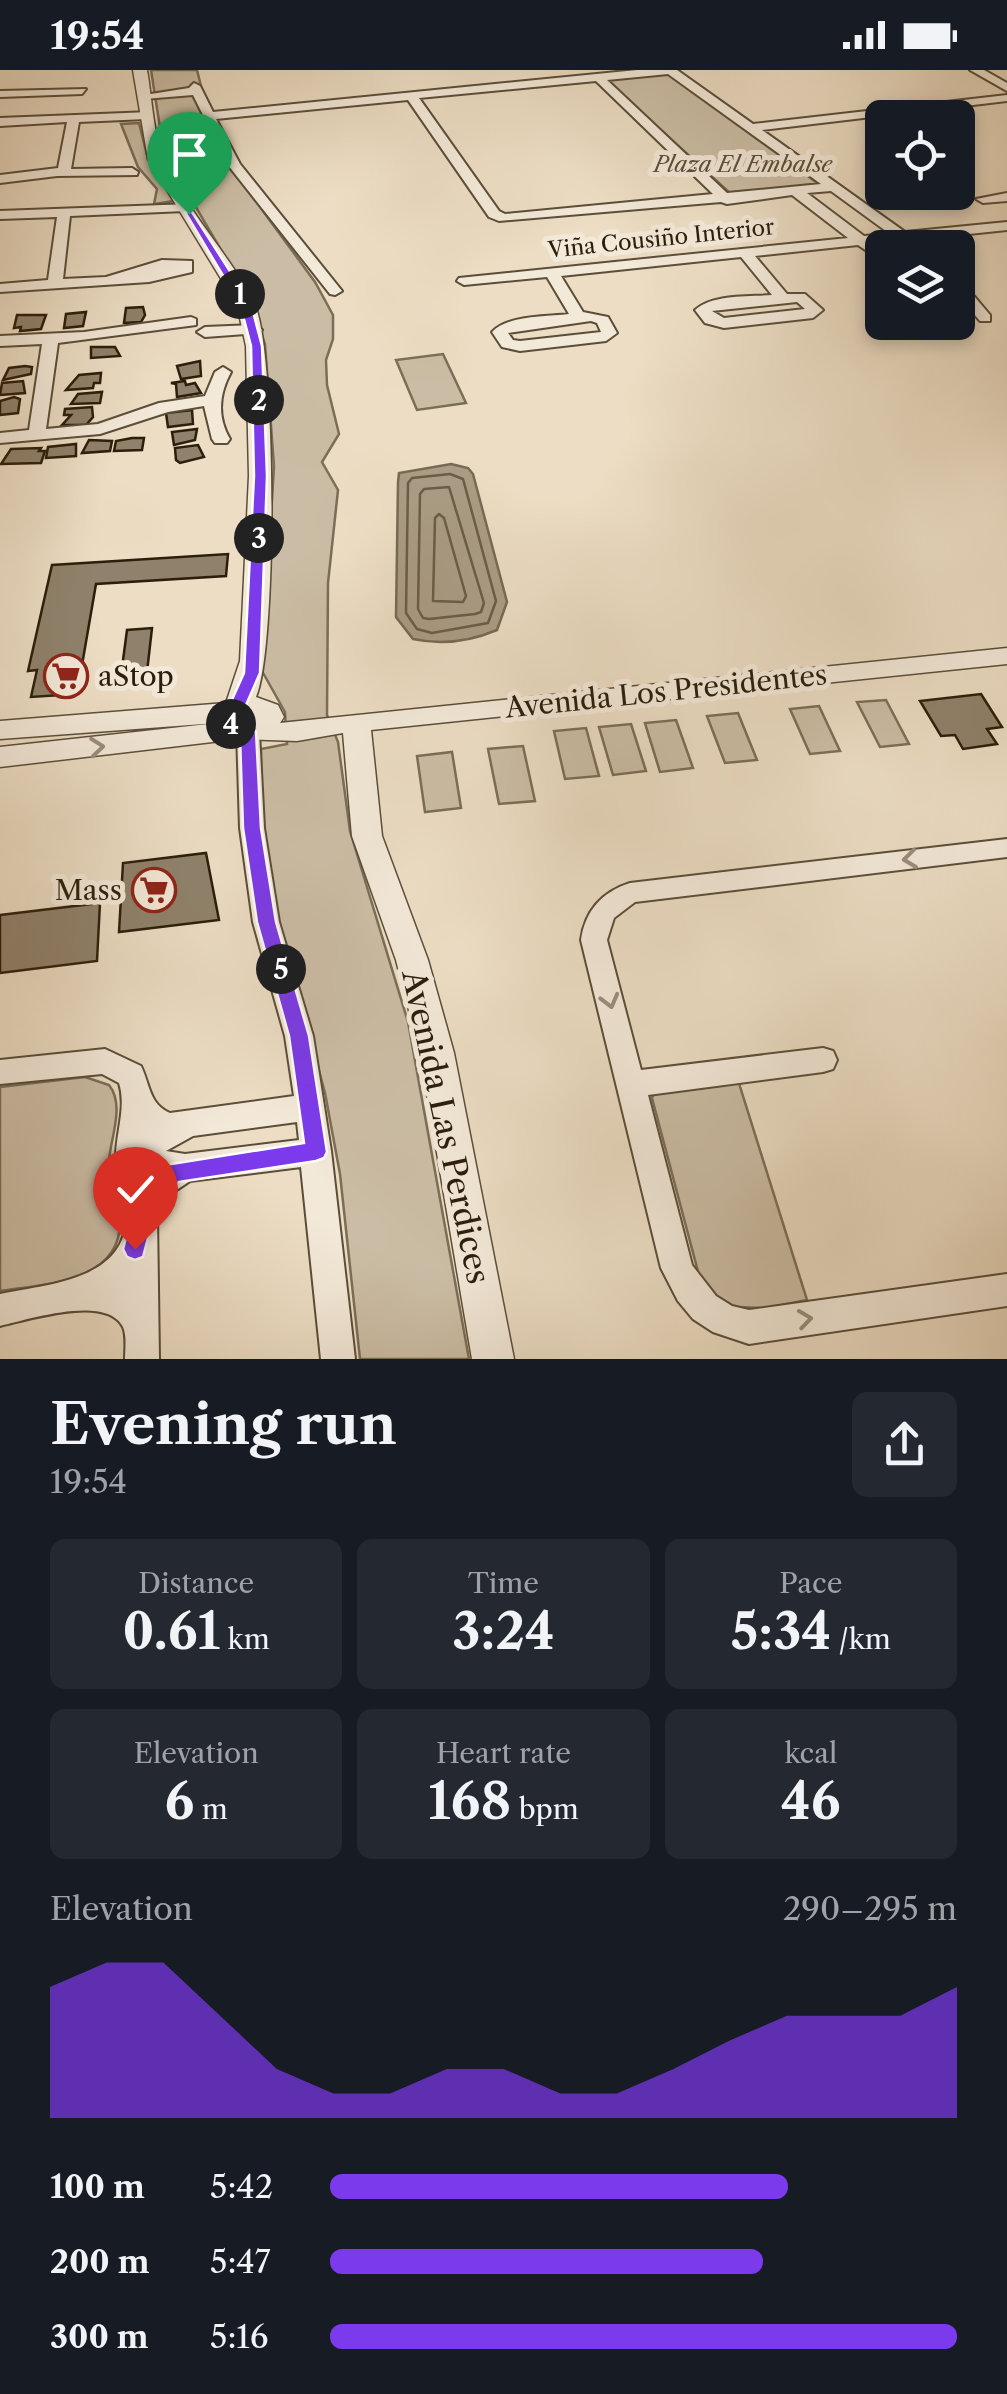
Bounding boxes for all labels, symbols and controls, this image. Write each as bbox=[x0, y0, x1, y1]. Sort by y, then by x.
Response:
text: 19:54 bbox=[50, 12, 145, 59]
map controls bbox=[865, 100, 975, 340]
button: locate bbox=[865, 100, 975, 210]
pin bbox=[147, 112, 232, 215]
icon: arrive bbox=[162, 127, 217, 182]
park label: Plaza El Embalse bbox=[652, 151, 834, 178]
street label: Viña Cousiño Interior bbox=[546, 213, 775, 264]
button: layers bbox=[865, 230, 975, 340]
pin: 1 bbox=[215, 269, 265, 319]
text: 1 bbox=[234, 277, 246, 311]
pin: 2 bbox=[234, 375, 284, 425]
text: 2 bbox=[251, 383, 267, 417]
pin: 3 bbox=[234, 513, 284, 563]
text: 3 bbox=[251, 521, 267, 555]
supermarket icon: aStop bbox=[43, 653, 89, 699]
street label: Avenida Los Presidentes bbox=[502, 657, 829, 725]
place label: aStop bbox=[98, 659, 174, 693]
pin: 4 bbox=[206, 699, 256, 749]
text: 4 bbox=[223, 707, 239, 741]
one-way arrow bbox=[89, 736, 105, 758]
one-way arrow bbox=[902, 848, 918, 869]
supermarket icon: Mass bbox=[131, 867, 177, 913]
place label: Mass bbox=[55, 873, 122, 907]
pin: 5 bbox=[256, 944, 306, 994]
text: 5 bbox=[273, 952, 289, 986]
street label: Avenida Las Perdices bbox=[394, 965, 499, 1287]
one-way arrow bbox=[598, 992, 619, 1009]
pin bbox=[93, 1147, 178, 1250]
icon: check bbox=[108, 1162, 163, 1217]
one-way arrow bbox=[796, 1309, 813, 1330]
text: Evening run bbox=[50, 1391, 397, 1458]
button: share bbox=[852, 1392, 957, 1497]
text: 19:54 bbox=[50, 1462, 127, 1501]
text: Distance bbox=[138, 1566, 254, 1600]
text: Time bbox=[468, 1566, 539, 1600]
text: Pace bbox=[779, 1566, 842, 1600]
text: 0.61 bbox=[123, 1600, 220, 1662]
text: 3:24 bbox=[452, 1600, 555, 1662]
text: 5:34 bbox=[731, 1600, 831, 1662]
text: km bbox=[220, 1622, 270, 1656]
text: /km bbox=[831, 1622, 891, 1656]
text: Elevation bbox=[134, 1736, 259, 1770]
text: Heart rate bbox=[436, 1736, 571, 1770]
text: kcal bbox=[784, 1736, 837, 1770]
text: 6 bbox=[164, 1770, 194, 1832]
text: 168 bbox=[428, 1770, 511, 1832]
text: 46 bbox=[781, 1770, 841, 1832]
text: m bbox=[194, 1792, 228, 1826]
text: bpm bbox=[511, 1792, 579, 1826]
text: Elevation bbox=[50, 1889, 193, 1928]
text: 290–295 m bbox=[783, 1889, 957, 1928]
text: 100 m bbox=[50, 2167, 145, 2206]
text: 5:42 bbox=[210, 2167, 273, 2206]
text: 200 m bbox=[50, 2242, 150, 2281]
text: 5:47 bbox=[210, 2242, 271, 2281]
text: 300 m bbox=[50, 2317, 149, 2356]
text: 5:16 bbox=[210, 2317, 269, 2356]

